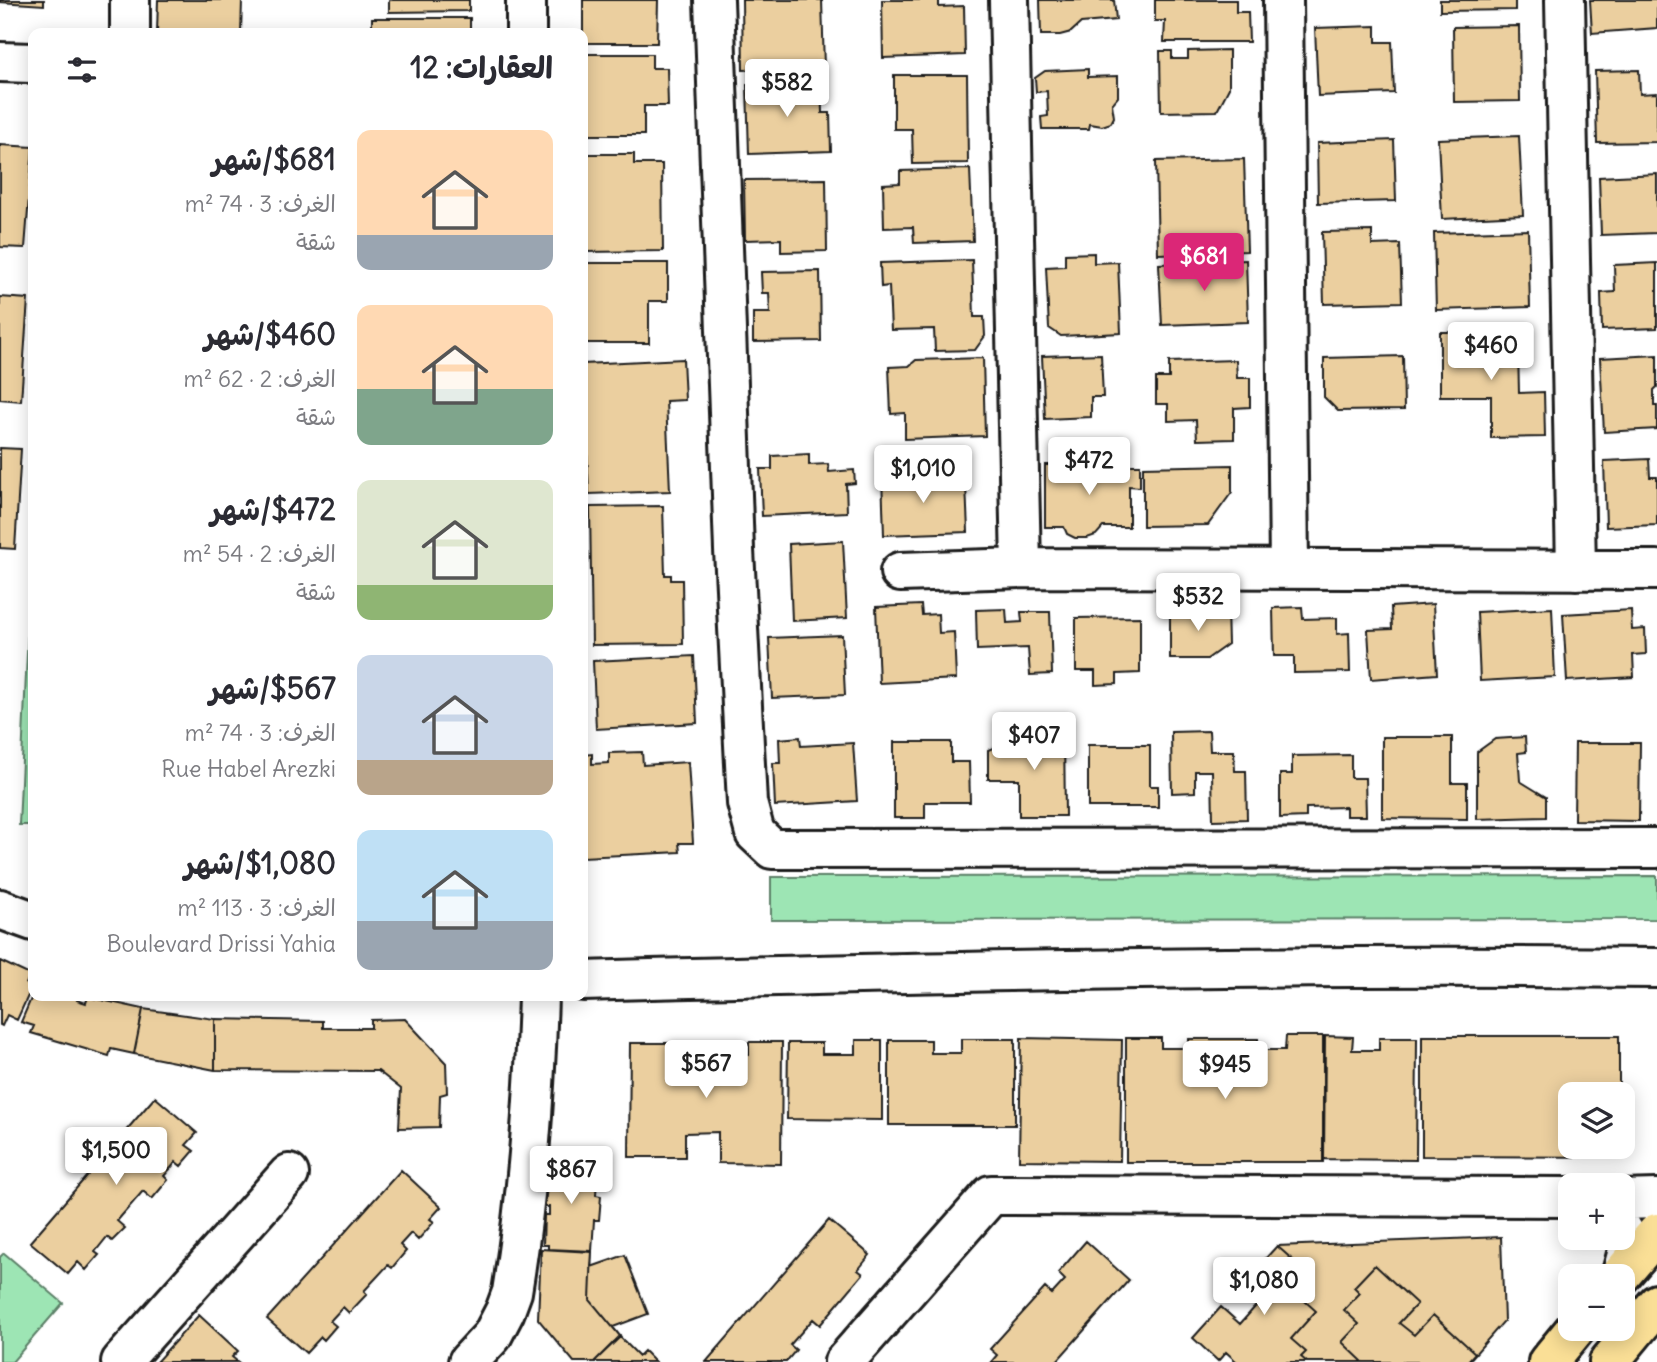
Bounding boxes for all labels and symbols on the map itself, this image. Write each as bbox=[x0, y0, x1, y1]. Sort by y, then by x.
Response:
pin: $582 bbox=[746, 60, 828, 119]
pin: $681 bbox=[1163, 233, 1245, 293]
pin: $460 bbox=[1450, 322, 1532, 382]
pin: $472 bbox=[1048, 438, 1130, 497]
pin: $1,010 bbox=[866, 446, 980, 505]
pin: $532 bbox=[1157, 574, 1239, 633]
pin: $407 bbox=[993, 712, 1075, 772]
pin: $567 bbox=[665, 1040, 747, 1100]
pin: $945 bbox=[1184, 1042, 1266, 1101]
pin: $1,500 bbox=[59, 1128, 173, 1187]
pin: $867 bbox=[530, 1146, 612, 1206]
pin: $1,080 bbox=[1207, 1258, 1321, 1317]

